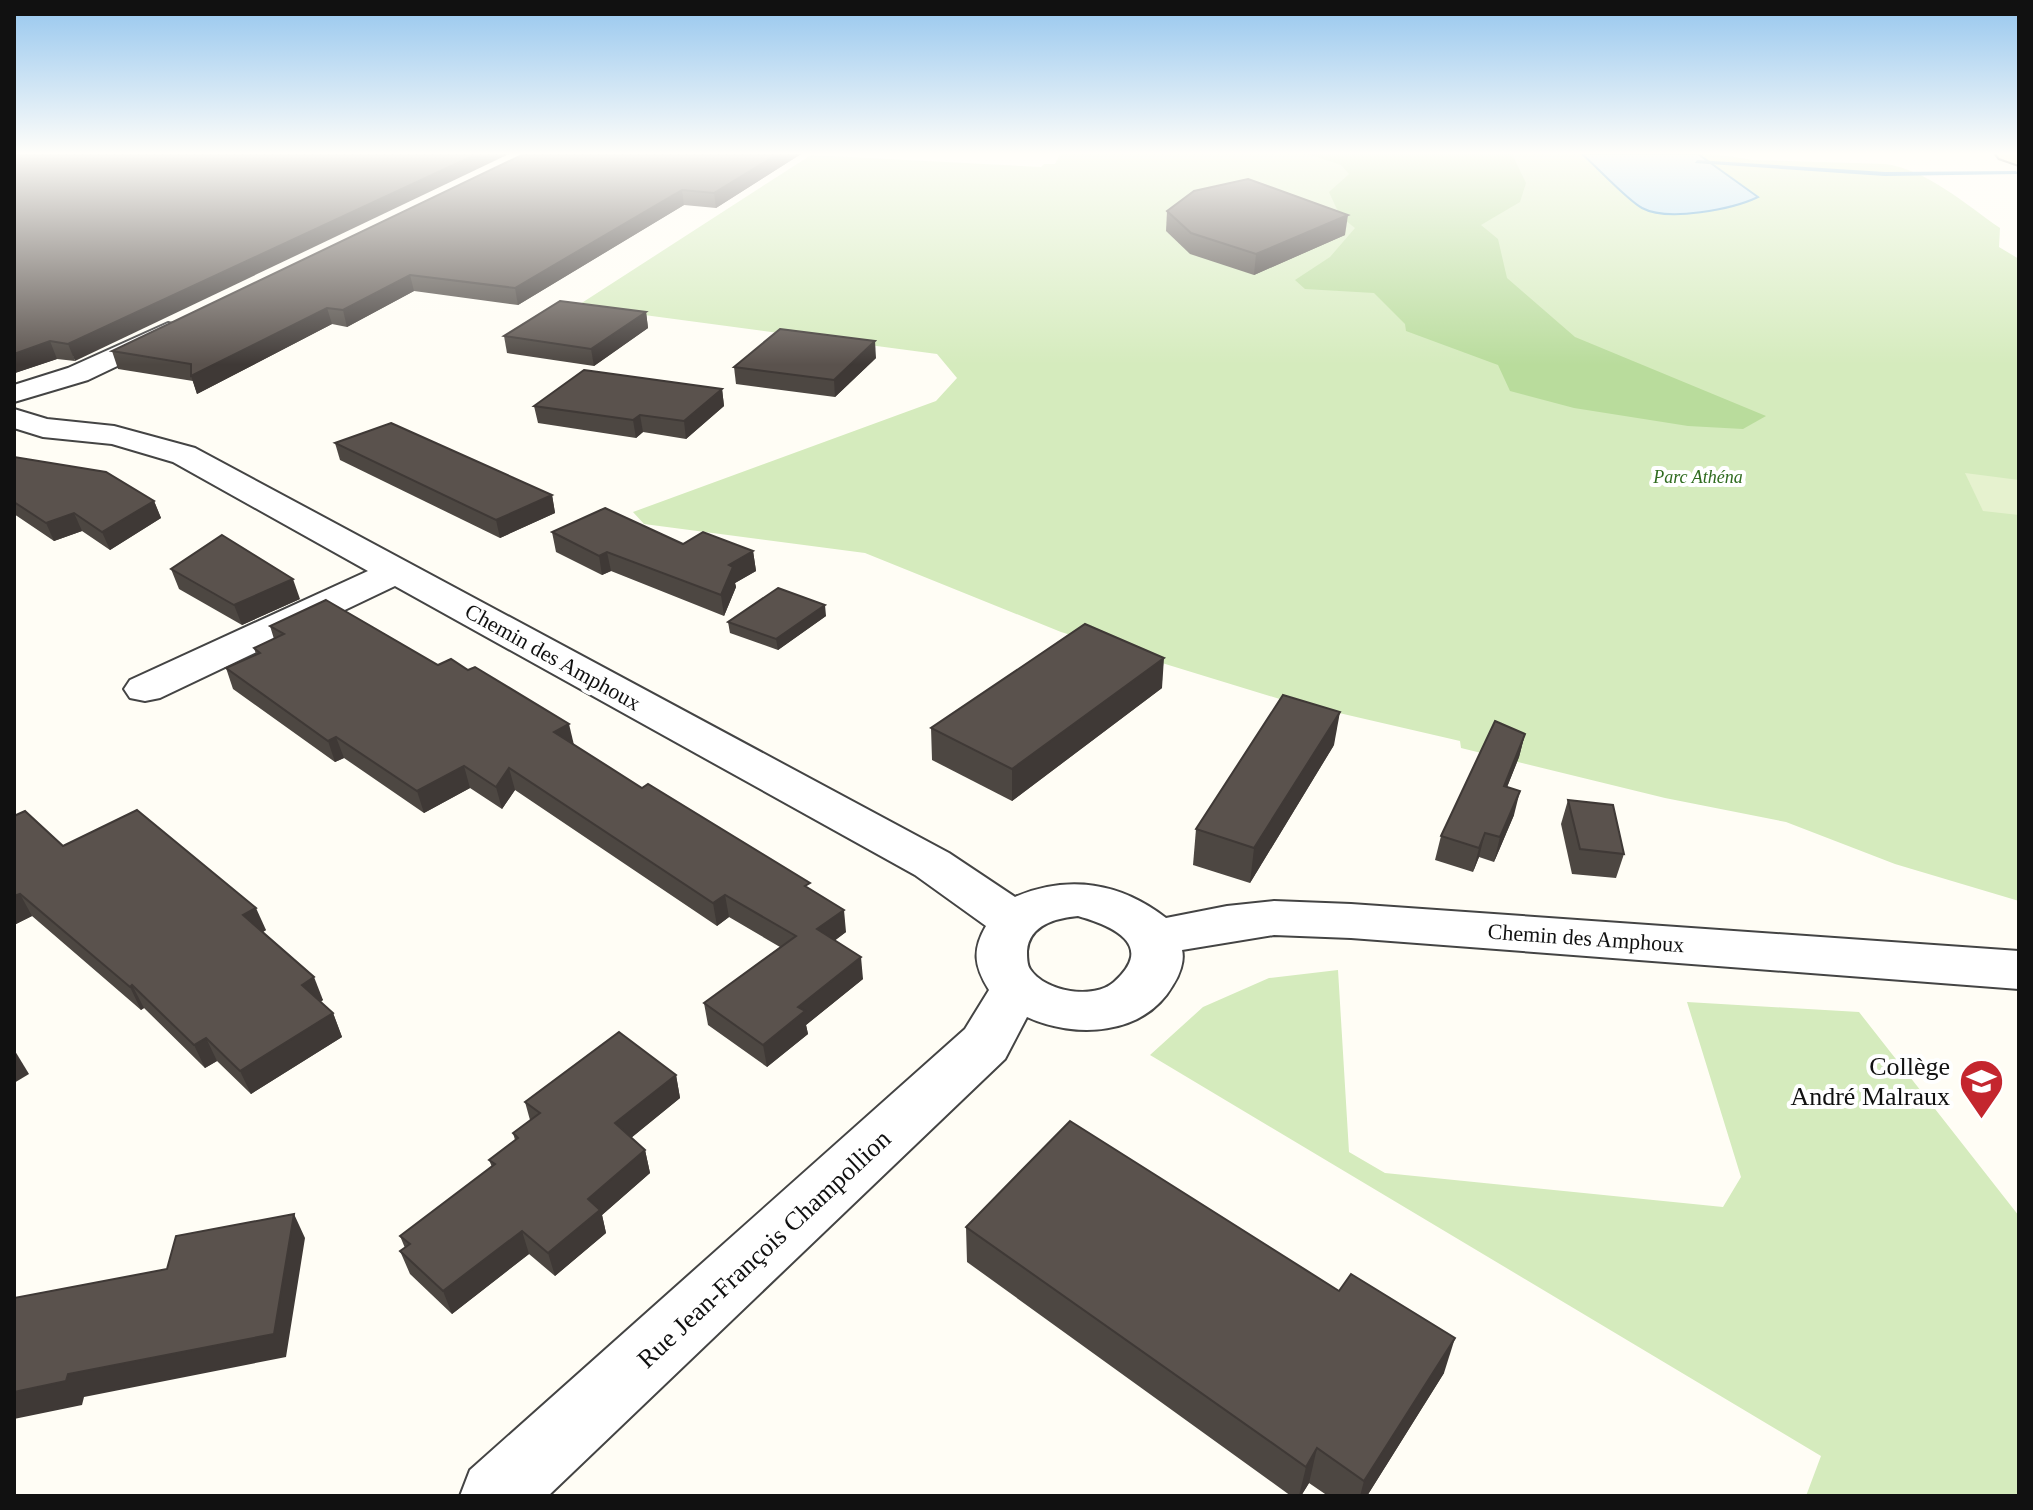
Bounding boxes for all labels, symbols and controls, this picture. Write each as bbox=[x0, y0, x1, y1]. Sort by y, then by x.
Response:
park label: Parc Athéna bbox=[1652, 467, 1743, 487]
street label: Chemin des Amphoux bbox=[461, 598, 645, 716]
street label: Chemin des Amphoux bbox=[1487, 919, 1685, 957]
place label: Collège André Malraux bbox=[1790, 1052, 1950, 1111]
school or university icon: Collège André Malraux bbox=[1957, 1057, 2005, 1120]
street label: Rue Jean-François Champollion bbox=[632, 1124, 896, 1374]

